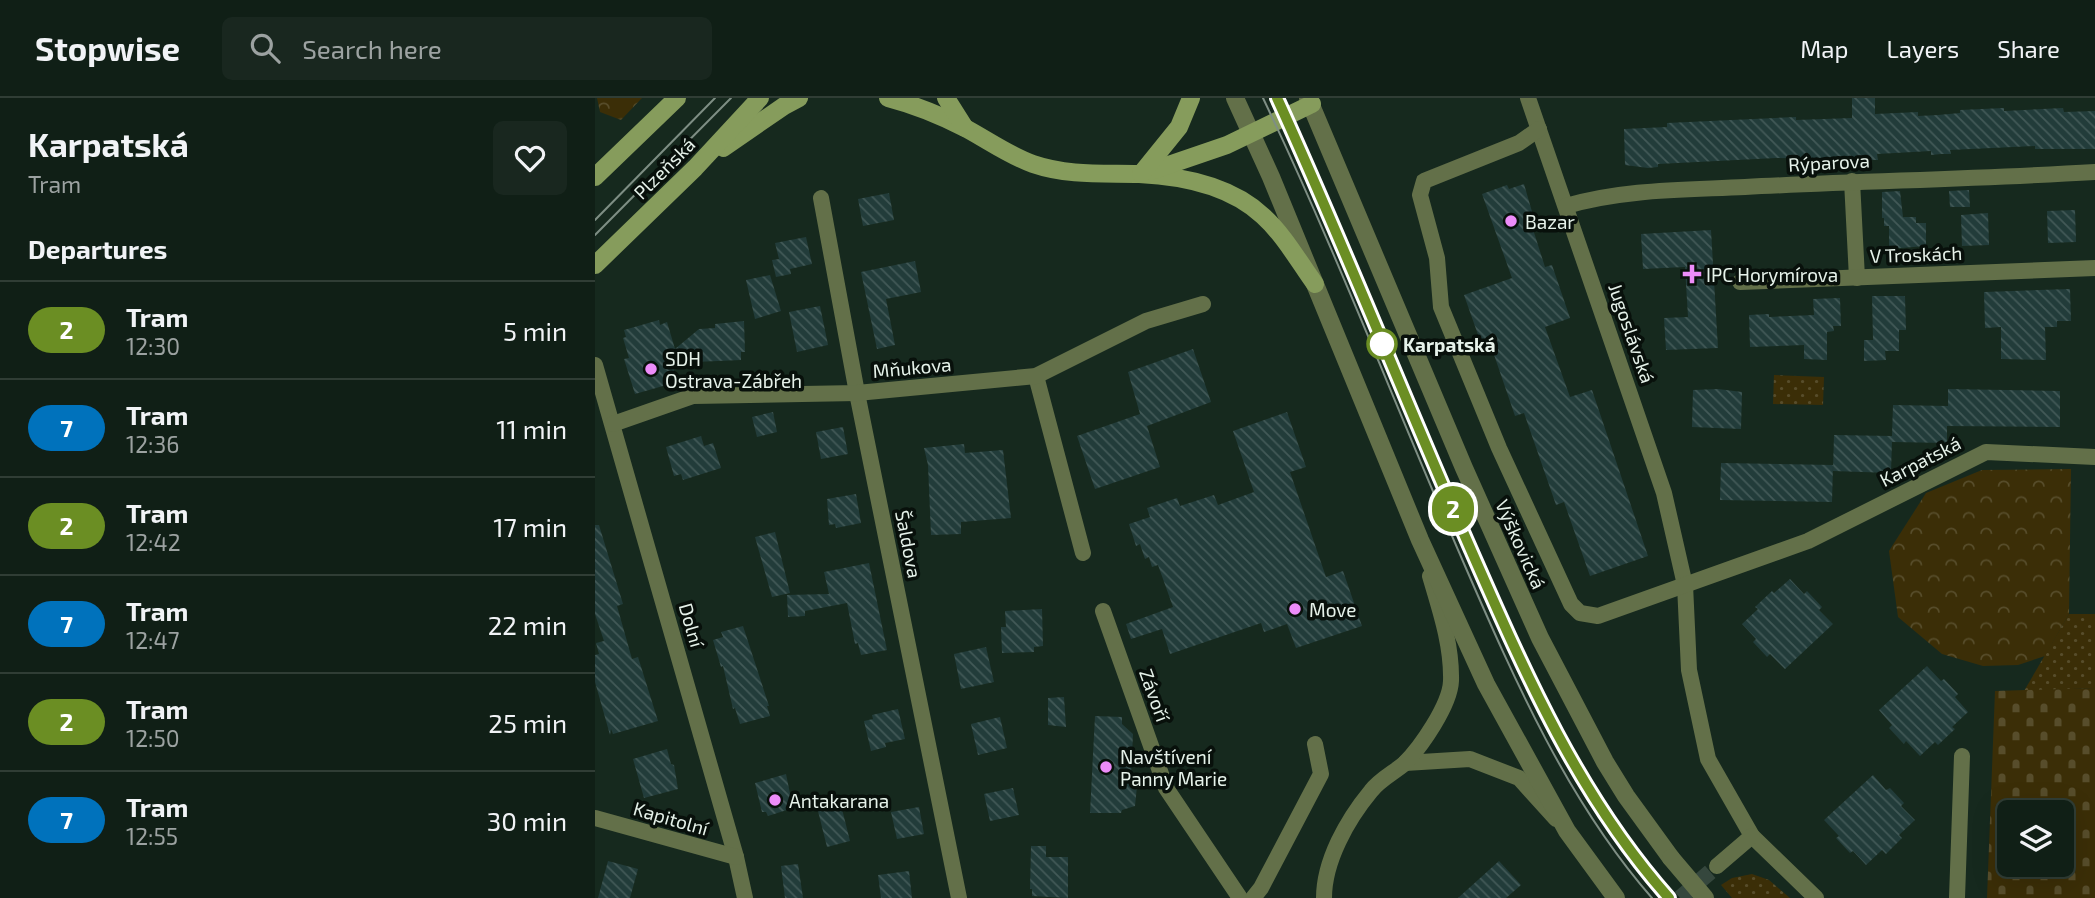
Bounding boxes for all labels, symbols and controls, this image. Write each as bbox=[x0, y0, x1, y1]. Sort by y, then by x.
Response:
search box bbox=[222, 17, 712, 80]
text: Stopwise bbox=[35, 28, 180, 68]
icon: search bbox=[246, 29, 284, 67]
text: Search here bbox=[302, 33, 442, 64]
text: Map bbox=[1800, 34, 1848, 63]
text: Layers bbox=[1886, 34, 1959, 63]
text: Share bbox=[1997, 34, 2060, 63]
button: heart bbox=[493, 121, 567, 195]
text: Karpatská bbox=[28, 124, 189, 164]
street label: Plzeňská bbox=[628, 132, 700, 204]
street label: Rýparova bbox=[1788, 148, 1870, 176]
text: Tram bbox=[28, 170, 81, 198]
place label: Bazar bbox=[1525, 210, 1575, 233]
marker: Bazar bbox=[1503, 213, 1519, 229]
text: Departures bbox=[28, 233, 167, 264]
street label: V Troskách bbox=[1869, 241, 1963, 267]
place label: IPC Horymírova bbox=[1706, 263, 1838, 286]
marker: IPC Horymírova bbox=[1684, 266, 1700, 282]
street label: Jugoslávská bbox=[1604, 280, 1660, 386]
text: Tram bbox=[126, 301, 188, 332]
text: 2 bbox=[60, 315, 73, 344]
text: 5 min bbox=[503, 315, 567, 346]
marker: Karpatská bbox=[1367, 329, 1397, 359]
text: 12:30 bbox=[126, 332, 180, 360]
place label: Karpatská bbox=[1403, 333, 1496, 356]
place label: SDH Ostrava-Zábřeh bbox=[665, 347, 802, 392]
street label: Mňukova bbox=[872, 352, 952, 382]
marker: SDH Ostrava-Zábřeh bbox=[643, 361, 659, 377]
text: Tram bbox=[126, 399, 188, 430]
text: 7 bbox=[60, 413, 73, 442]
text: 11 min bbox=[496, 413, 567, 444]
text: 12:36 bbox=[126, 430, 179, 458]
street label: Karpatská bbox=[1876, 431, 1964, 491]
line badge: 2 bbox=[1430, 486, 1476, 532]
text: 2 bbox=[1446, 494, 1460, 523]
street label: Výškovická bbox=[1491, 496, 1551, 592]
text: Tram bbox=[126, 497, 188, 528]
street label: Šaldova bbox=[891, 508, 927, 580]
text: 2 bbox=[60, 511, 73, 540]
text: 17 min bbox=[493, 511, 567, 542]
text: 12:42 bbox=[126, 528, 181, 556]
text: Tram bbox=[126, 595, 188, 626]
place label: Move bbox=[1309, 598, 1357, 621]
street label: Dolní bbox=[675, 600, 710, 651]
marker: Move bbox=[1287, 601, 1303, 617]
text: 7 bbox=[60, 609, 73, 638]
text: 22 min bbox=[488, 609, 567, 640]
text: 12:47 bbox=[126, 626, 179, 654]
street label: Závoří bbox=[1135, 666, 1176, 726]
text: Tram bbox=[126, 693, 188, 724]
text: 2 bbox=[60, 707, 73, 736]
text: 25 min bbox=[488, 707, 567, 738]
text: 12:50 bbox=[126, 724, 180, 752]
place label: Navštívení Panny Marie bbox=[1120, 745, 1227, 790]
marker: Navštívení Panny Marie bbox=[1098, 759, 1114, 775]
place label: Antakarana bbox=[789, 789, 889, 812]
text: Tram bbox=[126, 791, 188, 822]
marker: Antakarana bbox=[767, 792, 783, 808]
street label: Kapitolní bbox=[631, 796, 712, 840]
map controls bbox=[1997, 800, 2074, 877]
button: layers bbox=[1997, 800, 2074, 877]
text: 7 bbox=[60, 805, 73, 834]
text: 30 min bbox=[487, 805, 567, 836]
text: 12:55 bbox=[126, 822, 178, 850]

